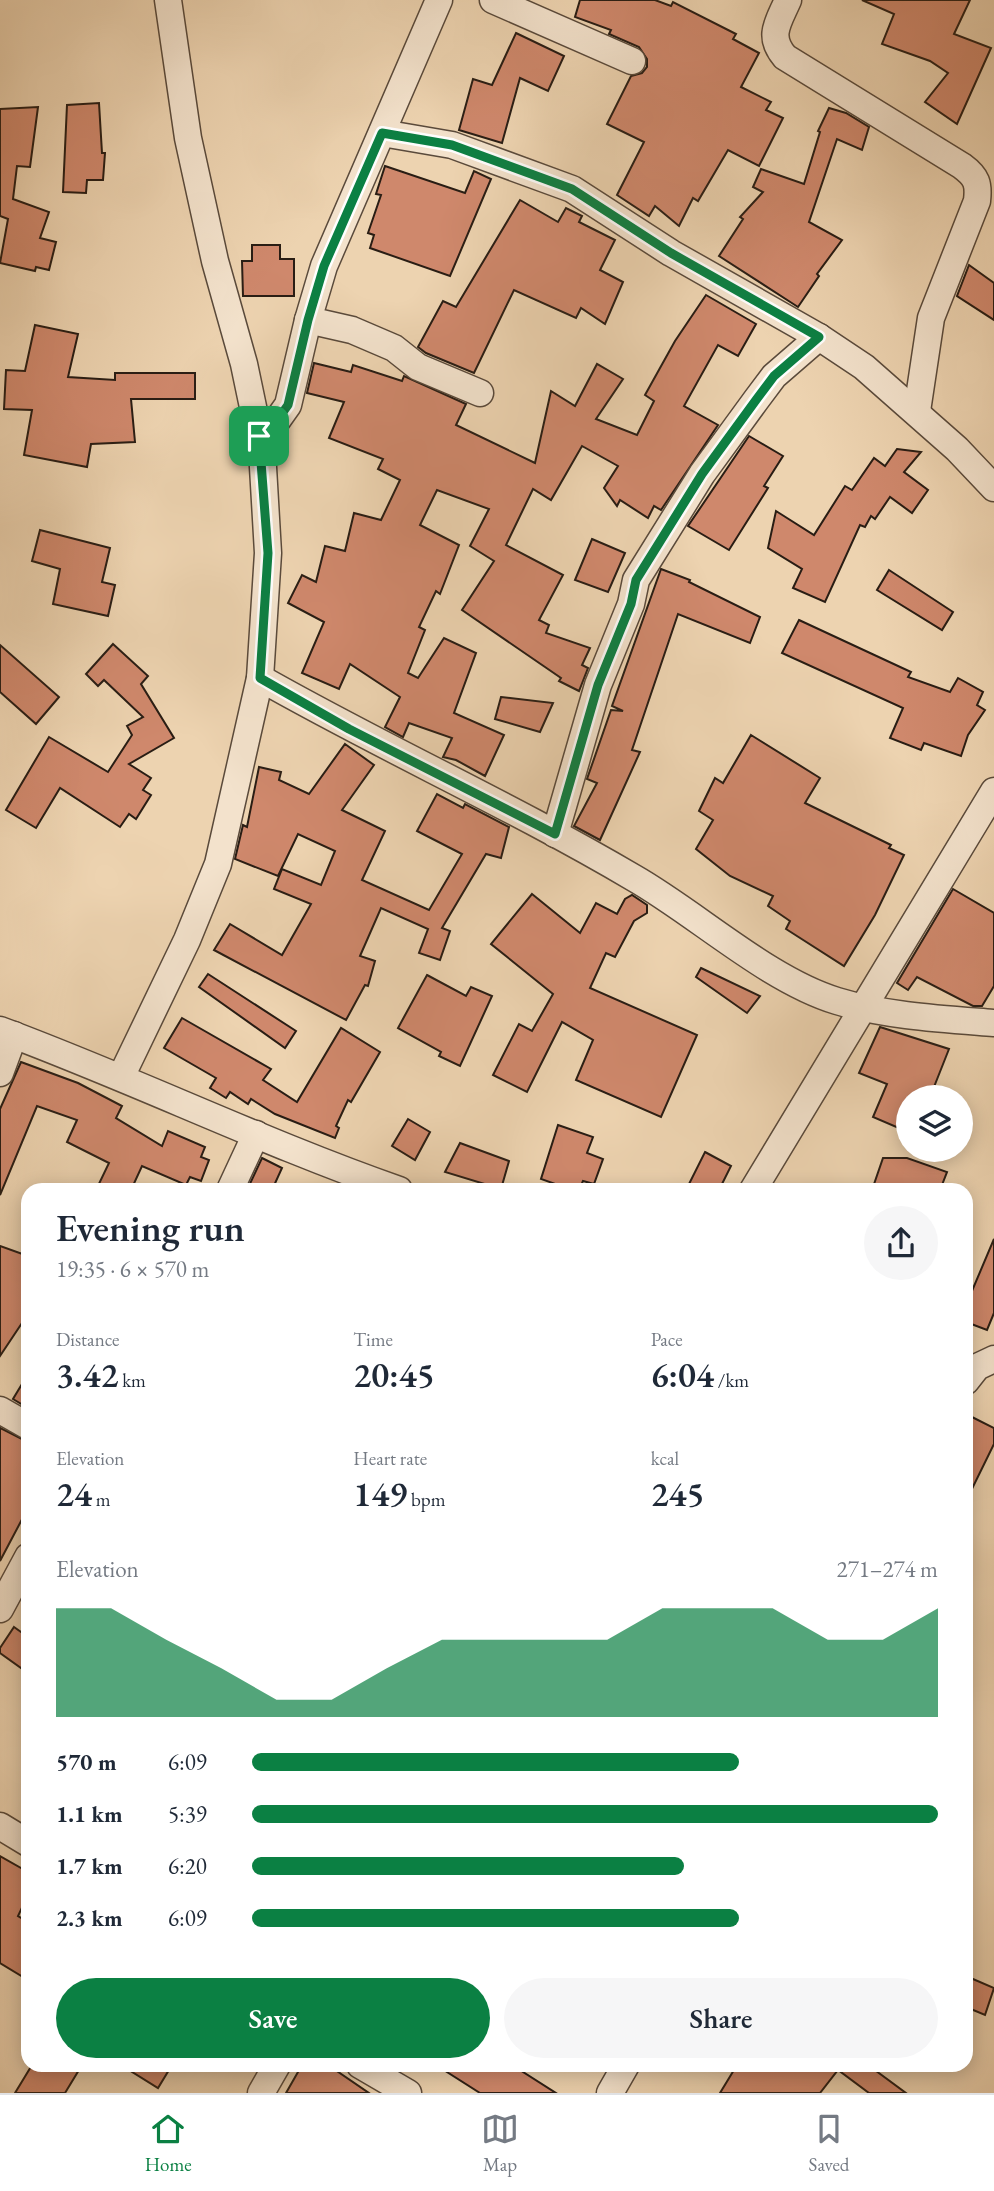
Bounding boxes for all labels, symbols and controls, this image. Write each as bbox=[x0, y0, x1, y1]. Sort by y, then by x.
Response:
pin bbox=[229, 406, 289, 466]
icon: arrive bbox=[240, 417, 278, 455]
map controls bbox=[896, 1085, 973, 1162]
button: layers bbox=[896, 1085, 973, 1162]
text: Evening run bbox=[56, 1203, 245, 1252]
button: share bbox=[864, 1206, 938, 1280]
text: 19:35 · 6 × 570 m bbox=[56, 1254, 209, 1284]
text: Distance bbox=[56, 1327, 119, 1352]
text: Time bbox=[353, 1327, 393, 1352]
text: Pace bbox=[651, 1327, 683, 1352]
text: 3.42 bbox=[56, 1352, 118, 1397]
text: 20:45 bbox=[353, 1352, 435, 1397]
text: 6:04 bbox=[651, 1352, 714, 1397]
text: km bbox=[118, 1368, 146, 1393]
text: /km bbox=[714, 1368, 749, 1393]
text: Elevation bbox=[56, 1446, 124, 1471]
text: Heart rate bbox=[353, 1446, 427, 1471]
text: kcal bbox=[651, 1446, 679, 1471]
text: 24 bbox=[56, 1471, 92, 1516]
text: 149 bbox=[353, 1471, 407, 1516]
text: 245 bbox=[651, 1471, 705, 1516]
text: m bbox=[92, 1487, 111, 1512]
text: bpm bbox=[407, 1487, 445, 1512]
text: Elevation bbox=[56, 1554, 139, 1584]
text: 271–274 m bbox=[837, 1554, 938, 1584]
text: 570 m bbox=[56, 1747, 117, 1777]
text: 6:09 bbox=[168, 1747, 207, 1777]
text: 1.1 km bbox=[56, 1799, 123, 1829]
text: 5:39 bbox=[168, 1799, 207, 1829]
text: 1.7 km bbox=[56, 1851, 123, 1881]
text: 6:20 bbox=[168, 1851, 207, 1881]
text: 2.3 km bbox=[56, 1903, 123, 1933]
text: 6:09 bbox=[168, 1903, 207, 1933]
button: Save bbox=[56, 1978, 490, 2058]
button: Share bbox=[504, 1978, 938, 2058]
tab: Home bbox=[145, 2110, 192, 2177]
tab: Map bbox=[481, 2110, 519, 2177]
tab: Saved bbox=[809, 2110, 849, 2177]

